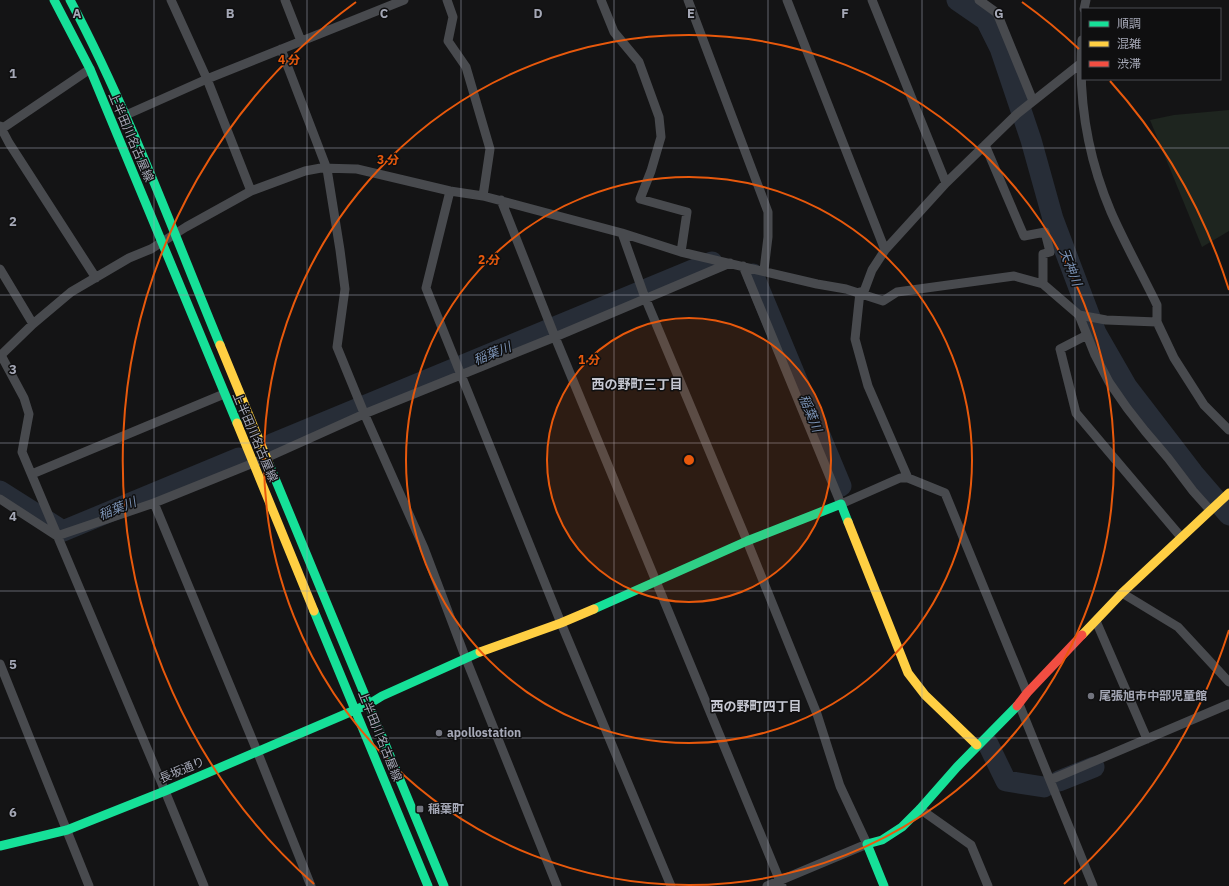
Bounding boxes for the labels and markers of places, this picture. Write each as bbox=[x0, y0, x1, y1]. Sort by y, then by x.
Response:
centre of rings bbox=[682, 453, 696, 467]
place label: 尾張旭市中部児童館 bbox=[1099, 688, 1207, 703]
marker: 尾張旭市中部児童館 bbox=[1086, 691, 1096, 701]
place label: apollostation bbox=[447, 725, 521, 740]
marker: apollostation bbox=[434, 728, 444, 738]
place label: 稲葉町 bbox=[428, 801, 464, 816]
marker: 稲葉町 bbox=[415, 804, 425, 814]

